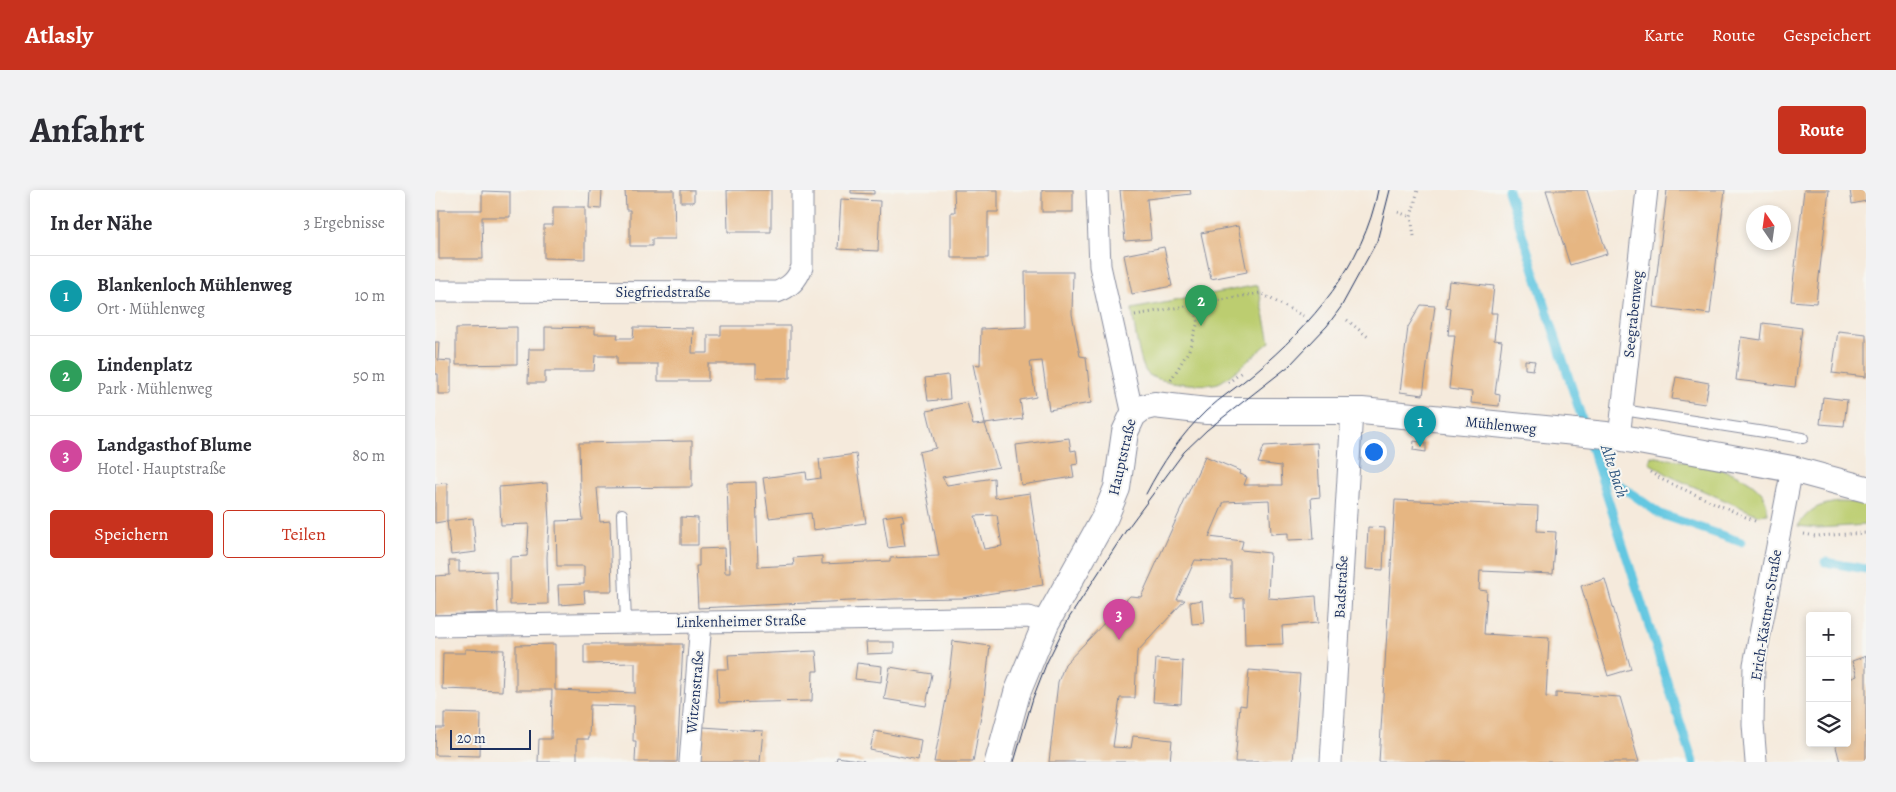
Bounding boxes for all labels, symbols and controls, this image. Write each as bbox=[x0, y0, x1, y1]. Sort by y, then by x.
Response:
text: Atlasly bbox=[25, 19, 93, 51]
text: Karte bbox=[1644, 23, 1684, 47]
text: Route bbox=[1712, 23, 1755, 47]
text: Gespeichert bbox=[1783, 23, 1871, 47]
text: Anfahrt bbox=[30, 106, 145, 154]
button: Route bbox=[1778, 106, 1866, 154]
north arrow bbox=[1746, 205, 1791, 250]
text: In der Nähe bbox=[50, 209, 152, 237]
text: 3 Ergebnisse bbox=[303, 212, 385, 234]
street label: Seegrabenweg bbox=[1618, 269, 1648, 359]
text: Blankenloch Mühlenweg bbox=[97, 272, 292, 298]
street label: Siegfriedstraße bbox=[616, 282, 711, 302]
text: 1 bbox=[63, 285, 69, 307]
text: 10 m bbox=[355, 285, 385, 307]
pin: 2 bbox=[1185, 285, 1217, 326]
text: Ort · Mühlenweg bbox=[97, 298, 205, 320]
text: Lindenplatz bbox=[97, 352, 192, 378]
text: 2 bbox=[62, 365, 70, 387]
text: 50 m bbox=[353, 365, 385, 387]
text: Park · Mühlenweg bbox=[97, 378, 213, 400]
pin: 1 bbox=[1404, 406, 1436, 447]
street label: Mühlenweg bbox=[1465, 411, 1538, 439]
street label: Hauptstraße bbox=[1103, 416, 1141, 497]
text: Landgasthof Blume bbox=[97, 432, 252, 458]
your location bbox=[1361, 439, 1387, 465]
water label: Alte Bach bbox=[1595, 441, 1633, 501]
text: 3 bbox=[63, 445, 69, 467]
text: 80 m bbox=[352, 445, 385, 467]
text: Hotel · Hauptstraße bbox=[97, 458, 226, 480]
button: Speichern bbox=[50, 510, 213, 558]
button: Teilen bbox=[223, 510, 385, 558]
street label: Erich-Kästner-Straße bbox=[1746, 548, 1786, 682]
street label: Badstraße bbox=[1329, 555, 1353, 619]
pin: 3 bbox=[1103, 599, 1135, 640]
street label: Linkenheimer Straße bbox=[676, 610, 806, 632]
map controls bbox=[1806, 612, 1851, 747]
button: + bbox=[1806, 612, 1851, 657]
street label: Witzenstraße bbox=[681, 649, 709, 735]
button: − bbox=[1806, 657, 1851, 702]
button: layers bbox=[1806, 702, 1851, 747]
scale bar bbox=[450, 727, 531, 750]
text: 20 m bbox=[457, 729, 486, 748]

